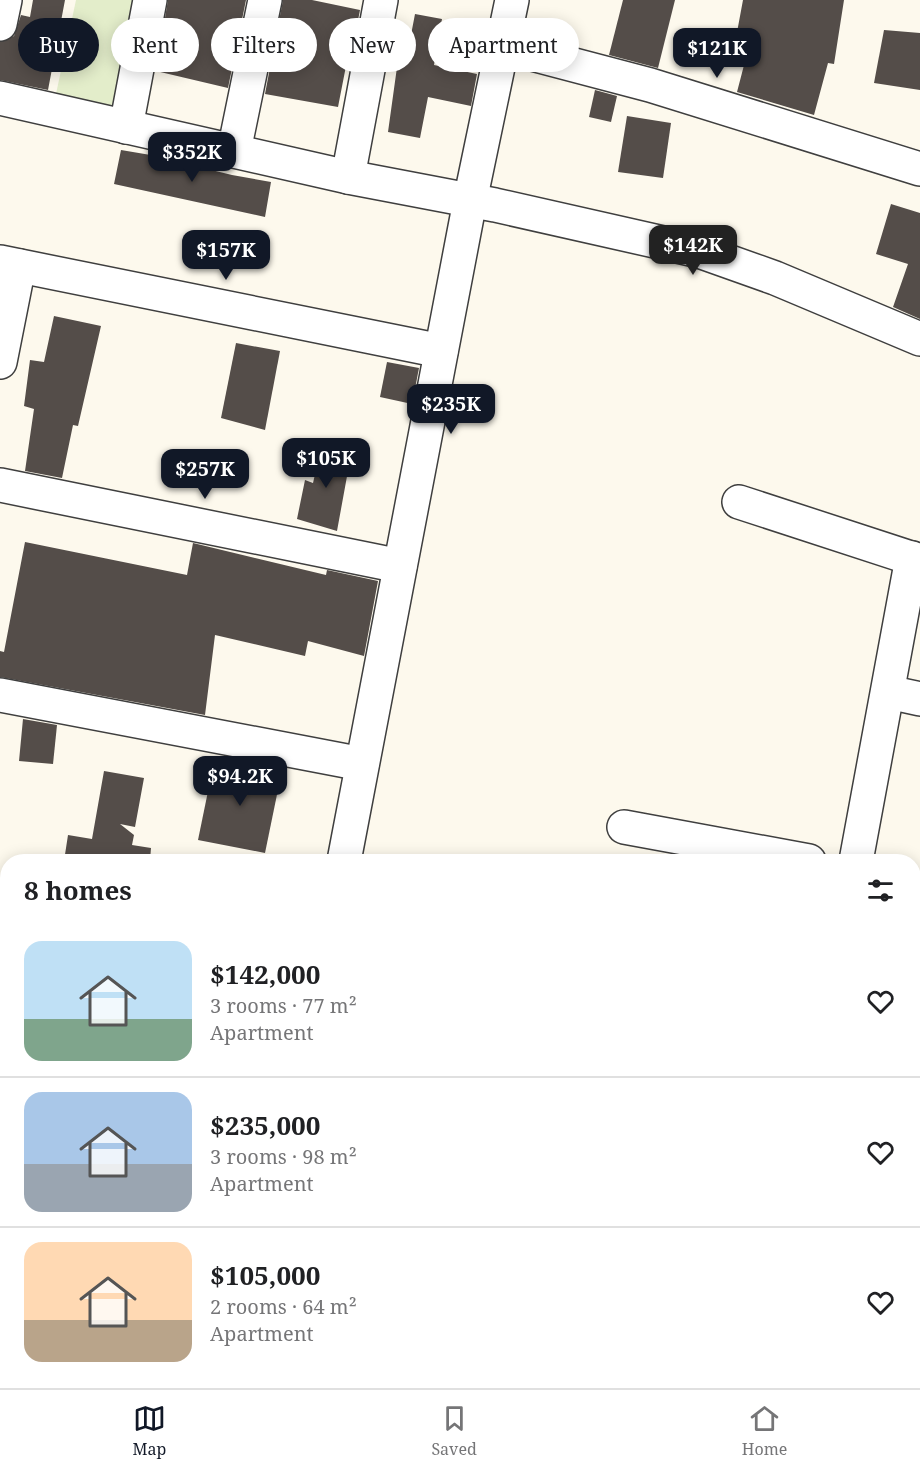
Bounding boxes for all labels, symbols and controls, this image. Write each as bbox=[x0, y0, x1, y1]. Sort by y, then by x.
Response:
chip: Buy bbox=[18, 18, 99, 72]
chip: Rent bbox=[111, 18, 199, 72]
chip: Filters bbox=[211, 18, 317, 72]
chip: New bbox=[329, 18, 416, 72]
chip: Apartment bbox=[428, 18, 579, 72]
pin: $121K bbox=[675, 28, 759, 79]
text: $121K bbox=[687, 34, 747, 61]
pin: $352K bbox=[150, 132, 234, 183]
text: $352K bbox=[162, 138, 222, 165]
pin: $142K bbox=[651, 225, 735, 276]
pin: $157K bbox=[184, 230, 268, 281]
text: $142K bbox=[663, 231, 723, 258]
text: $157K bbox=[196, 236, 256, 263]
pin: $235K bbox=[409, 384, 493, 435]
text: $235K bbox=[421, 390, 481, 417]
pin: $105K bbox=[284, 438, 368, 489]
text: $105K bbox=[296, 444, 356, 471]
pin: $257K bbox=[163, 449, 247, 500]
text: $257K bbox=[175, 455, 235, 482]
pin: $94.2K bbox=[191, 756, 289, 807]
text: $94.2K bbox=[207, 762, 273, 789]
text: 8 homes bbox=[24, 872, 132, 908]
icon: filters bbox=[864, 874, 897, 907]
text: $142,000 bbox=[210, 956, 320, 992]
icon: home bbox=[72, 965, 144, 1037]
icon: heart bbox=[864, 985, 897, 1018]
text: 3 rooms · 77 m² bbox=[210, 992, 357, 1019]
text: Apartment bbox=[210, 1019, 314, 1046]
text: $235,000 bbox=[210, 1107, 320, 1143]
icon: home bbox=[72, 1116, 144, 1188]
icon: heart bbox=[864, 1136, 897, 1169]
text: 3 rooms · 98 m² bbox=[210, 1143, 357, 1170]
text: Apartment bbox=[210, 1170, 314, 1197]
text: $105,000 bbox=[210, 1257, 320, 1293]
icon: home bbox=[72, 1266, 144, 1338]
icon: heart bbox=[864, 1286, 897, 1319]
text: 2 rooms · 64 m² bbox=[210, 1293, 357, 1320]
text: Apartment bbox=[210, 1320, 314, 1347]
tab: Map bbox=[133, 1402, 166, 1460]
tab: Saved bbox=[431, 1402, 477, 1460]
tab: Home bbox=[742, 1402, 787, 1460]

